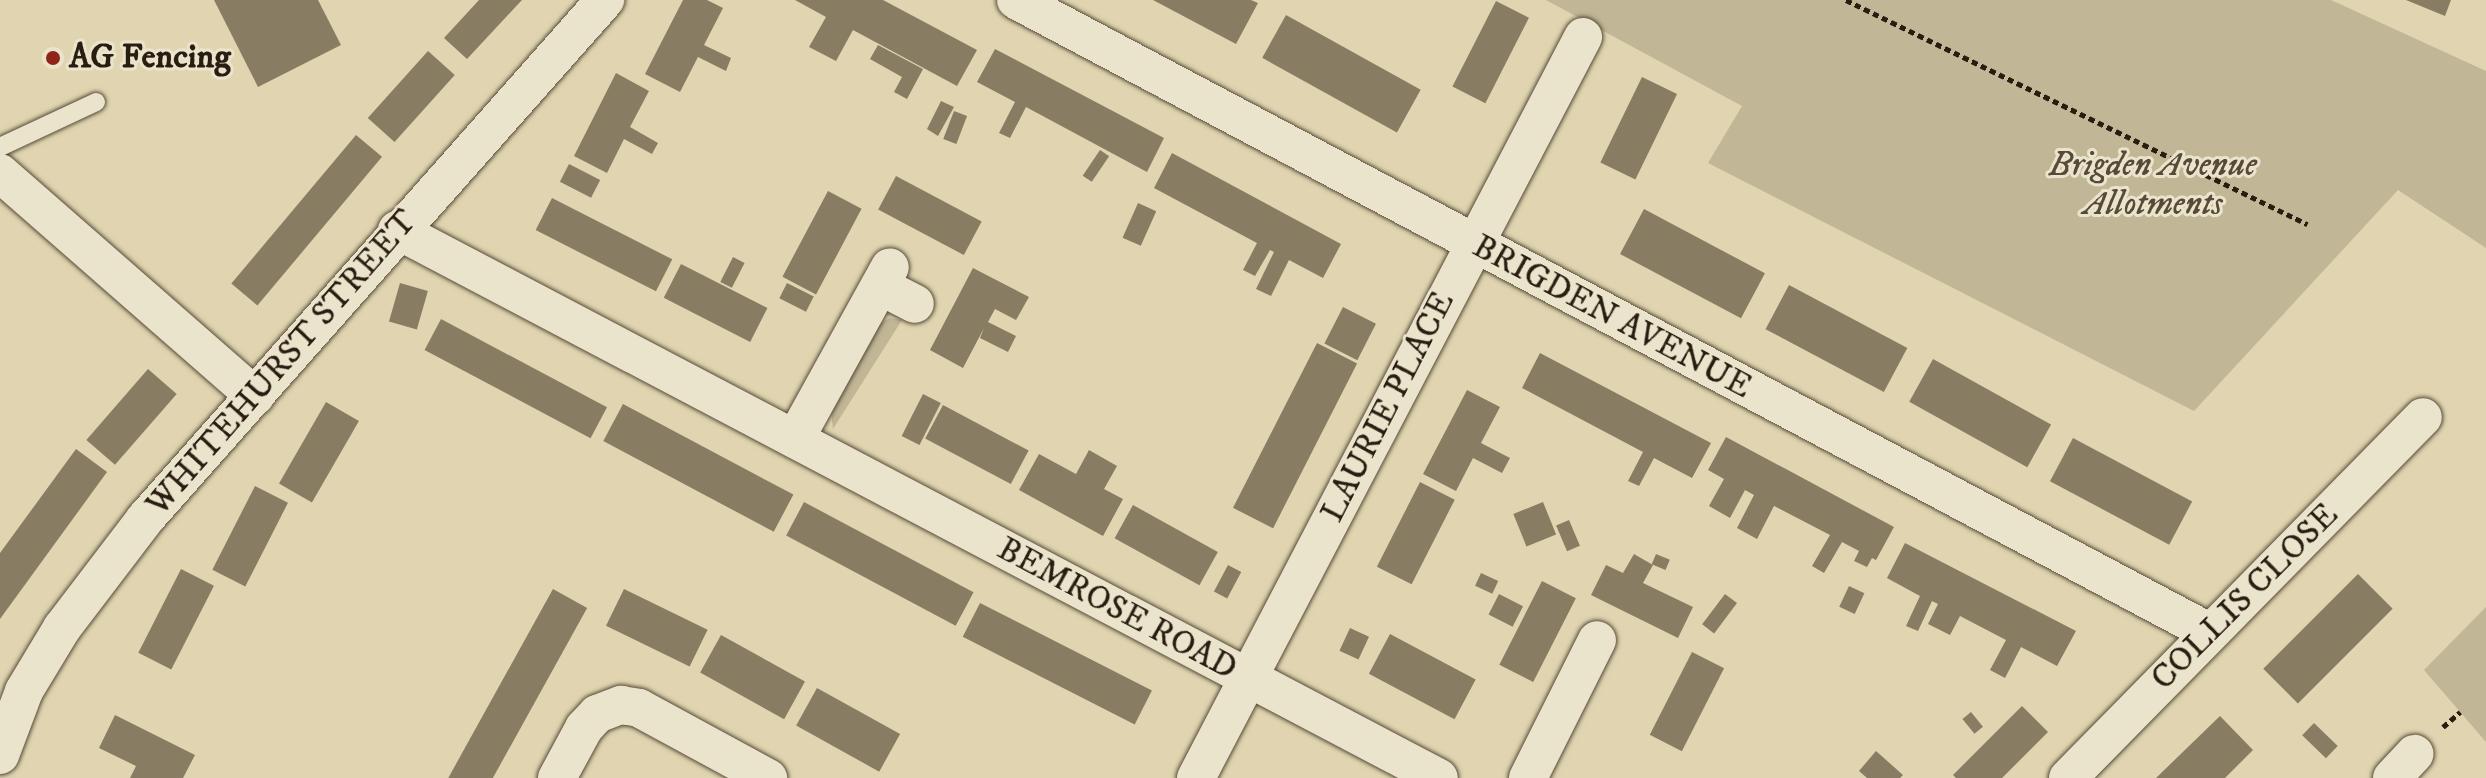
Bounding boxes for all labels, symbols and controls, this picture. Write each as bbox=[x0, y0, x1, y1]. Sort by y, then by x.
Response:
place label: AG Fencing bbox=[69, 38, 231, 78]
marker: AG Fencing bbox=[44, 49, 62, 67]
park label: Brigden Avenue Allotments bbox=[2049, 145, 2257, 224]
street label: WHITEHURST STREET bbox=[138, 202, 426, 524]
street label: BRIGDEN AVENUE bbox=[1466, 226, 1758, 408]
street label: LAURIE PLACE bbox=[1312, 285, 1464, 529]
street label: COLLIS CLOSE bbox=[2143, 495, 2347, 699]
street label: BEMROSE ROAD bbox=[990, 529, 1244, 689]

